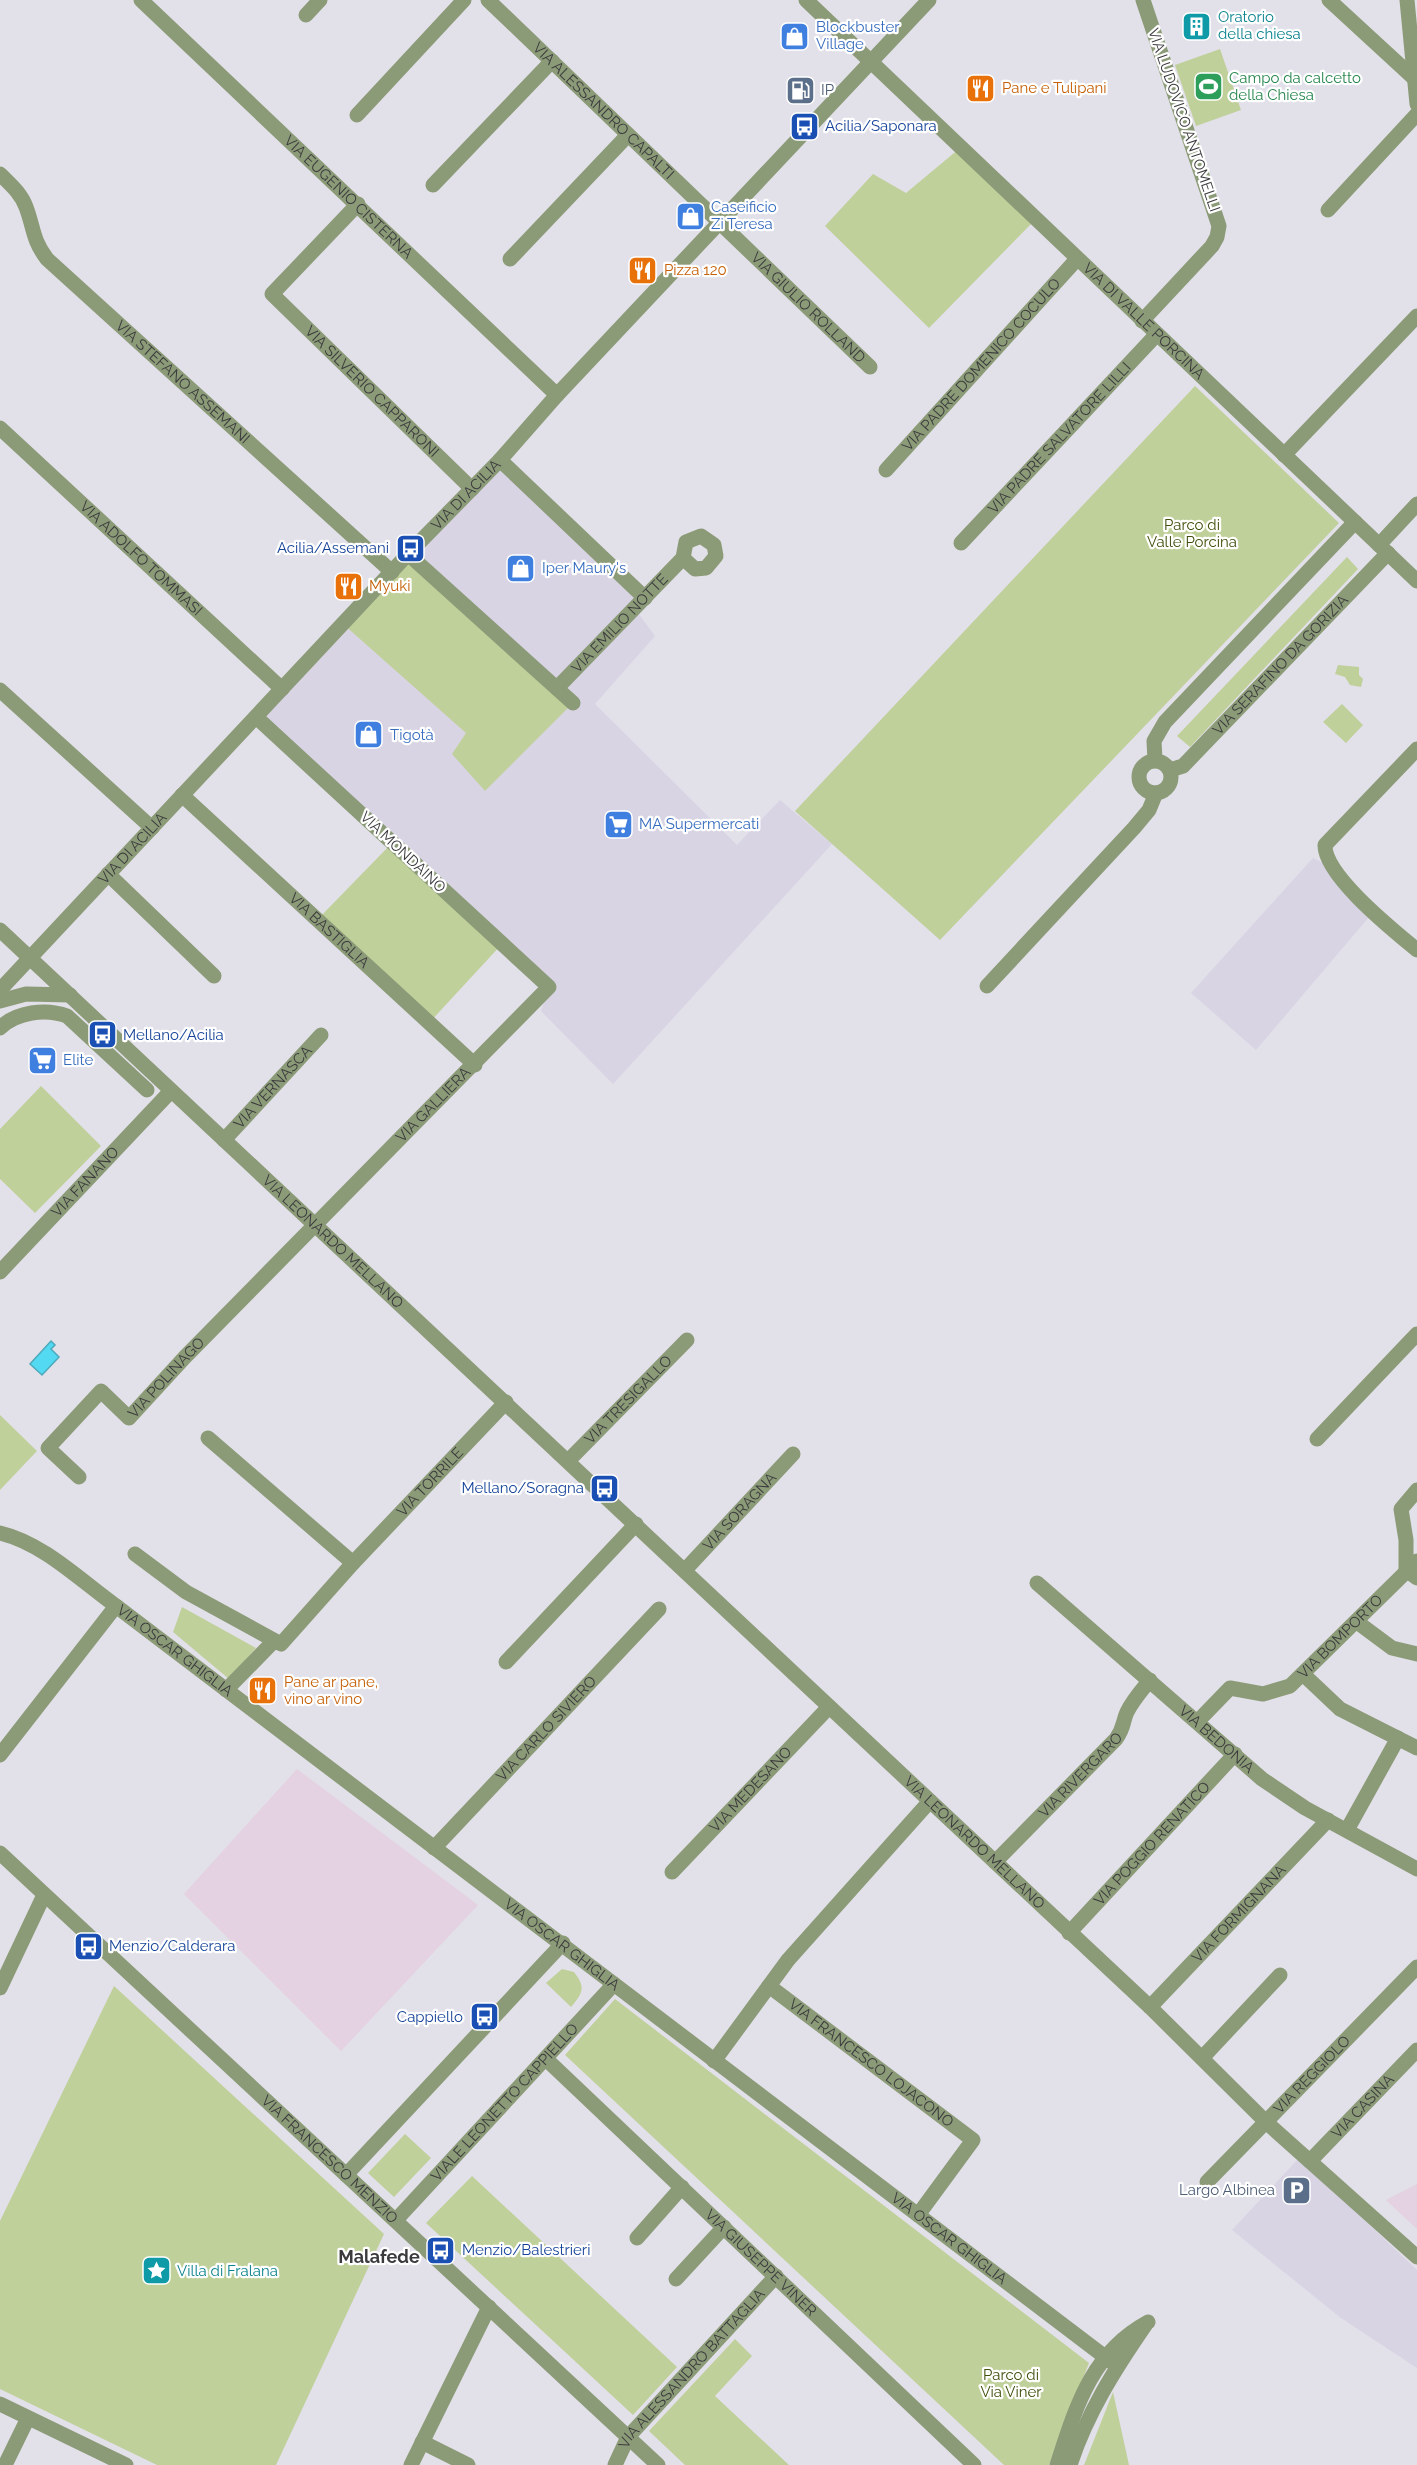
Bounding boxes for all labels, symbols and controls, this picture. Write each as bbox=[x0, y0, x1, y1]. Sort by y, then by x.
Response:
place label: Oratorio della chiesa bbox=[1218, 8, 1301, 43]
building icon: Oratorio della chiesa bbox=[1181, 10, 1213, 42]
place label: Blockbuster Village bbox=[816, 18, 900, 53]
shop icon: Blockbuster Village bbox=[779, 20, 811, 52]
street label: VIA LUDOVICO ANTOMELLI bbox=[1144, 26, 1224, 214]
street label: VIA ALESSANDRO CAPALTI bbox=[529, 39, 678, 183]
place label: Campo da calcetto della Chiesa bbox=[1229, 69, 1361, 104]
sports icon: Campo da calcetto della Chiesa bbox=[1192, 71, 1224, 103]
restaurant icon: Pane e Tulipani bbox=[965, 72, 997, 104]
fuel station icon: IP bbox=[784, 74, 816, 106]
place label: Pane e Tulipani bbox=[1002, 79, 1107, 97]
place label: IP bbox=[821, 81, 834, 99]
bus stop icon: Acilia/Saponara bbox=[788, 110, 820, 142]
place label: Acilia/Saponara bbox=[825, 117, 937, 135]
street label: VIA EUGENIO CISTERNA bbox=[280, 131, 417, 262]
place label: Caseificio Zi Teresa bbox=[711, 198, 777, 233]
shop icon: Caseificio Zi Teresa bbox=[674, 200, 706, 232]
street label: VIA GIULIO ROLLAND bbox=[747, 249, 869, 367]
restaurant icon: Pizza 120 bbox=[627, 254, 659, 286]
street label: VIA DI VALLE PORCINA bbox=[1079, 259, 1208, 383]
place label: Pizza 120 bbox=[664, 261, 727, 279]
street label: VIA PADRE DOMENICO COCULO bbox=[898, 274, 1064, 455]
street label: VIA STEFANO ASSEMANI bbox=[112, 317, 254, 448]
street label: VIA SILVERIO CAPPARONI bbox=[301, 322, 443, 461]
street label: VIA PADRE SALVATORE LILLI bbox=[984, 359, 1135, 517]
street label: VIA DI ACILIA bbox=[427, 456, 504, 534]
street label: VIA ADOLFO TOMMASI bbox=[76, 497, 206, 619]
park label: Parco di Valle Porcina bbox=[1147, 516, 1237, 551]
bus stop icon: Acilia/Assemani bbox=[394, 532, 426, 564]
place label: Acilia/Assemani bbox=[277, 539, 389, 557]
shop icon: Iper Maury's bbox=[505, 552, 537, 584]
place label: Iper Maury's bbox=[542, 559, 626, 577]
restaurant icon: Myuki bbox=[332, 570, 364, 602]
street label: VIA EMILIO NOTTE bbox=[568, 570, 672, 677]
place label: Myuki bbox=[369, 577, 410, 595]
street label: VIA SERAFINO DA GORIZIA bbox=[1209, 591, 1352, 739]
shop icon: Tigotà bbox=[353, 719, 385, 751]
place label: Tigotà bbox=[390, 726, 434, 744]
street label: VIA MONDAINO bbox=[356, 808, 450, 896]
supermarket icon: MA Supermercati bbox=[602, 808, 634, 840]
street label: VIA DI ACILIA bbox=[95, 809, 170, 888]
place label: MA Supermercati bbox=[639, 815, 759, 833]
street label: VIA BASTIGLIA bbox=[285, 889, 373, 972]
bus stop icon: Mellano/Acilia bbox=[86, 1019, 118, 1051]
place label: Mellano/Acilia bbox=[123, 1026, 224, 1044]
street label: VIA VERNASCA bbox=[230, 1042, 316, 1133]
supermarket icon: Elite bbox=[26, 1044, 58, 1076]
place label: Elite bbox=[63, 1051, 93, 1069]
street label: VIA GALLIERA bbox=[392, 1063, 474, 1146]
street label: VIA FANANO bbox=[48, 1143, 123, 1221]
street label: VIA LEONARDO MELLANO bbox=[259, 1171, 407, 1312]
street label: VIA POLINAGO bbox=[124, 1334, 208, 1422]
street label: VIA TRESIGALLO bbox=[581, 1352, 676, 1448]
street label: VIA TORRILE bbox=[393, 1444, 467, 1520]
street label: VIA SORAGNA bbox=[699, 1469, 780, 1554]
bus stop icon: Mellano/Soragna bbox=[589, 1472, 621, 1504]
place label: Mellano/Soragna bbox=[461, 1479, 584, 1497]
street label: VIA BOMPORTO bbox=[1294, 1591, 1386, 1682]
street label: VIA OSCAR GHIGLIA bbox=[113, 1601, 236, 1700]
street label: VIA CARLO SIVIERO bbox=[493, 1672, 600, 1785]
place label: Pane ar pane, vino ar vino bbox=[284, 1673, 378, 1708]
restaurant icon: Pane ar pane, vino ar vino bbox=[247, 1675, 279, 1707]
street label: VIA BEDONIA bbox=[1175, 1702, 1258, 1777]
street label: VIA RIVERGARO bbox=[1035, 1729, 1126, 1821]
street label: VIA MEDESANO bbox=[706, 1743, 796, 1836]
street label: VIA LEONARDO MELLANO bbox=[900, 1772, 1049, 1913]
street label: VIA POGGIO RENATICO bbox=[1090, 1778, 1214, 1909]
street label: VIA FORMIGNANA bbox=[1188, 1861, 1290, 1966]
street label: VIA OSCAR GHIGLIA bbox=[501, 1895, 623, 1994]
bus stop icon: Menzio/Calderara bbox=[72, 1930, 104, 1962]
place label: Menzio/Calderara bbox=[109, 1937, 235, 1955]
street label: VIA FRANCESCO LOJACONO bbox=[785, 1995, 957, 2131]
bus stop icon: Cappiello bbox=[468, 2001, 500, 2033]
place label: Cappiello bbox=[397, 2008, 463, 2026]
street label: VIALE LEONETTO CAPPIELLO bbox=[427, 2020, 582, 2185]
street label: VIA REGGIOLO bbox=[1270, 2032, 1354, 2118]
street label: VIA CASINA bbox=[1328, 2070, 1398, 2142]
street label: VIA FRANCESCO MENZIO bbox=[258, 2092, 401, 2227]
parking icon: Largo Albinea bbox=[1280, 2174, 1312, 2206]
place label: Largo Albinea bbox=[1179, 2181, 1275, 2199]
street label: VIA OSCAR GHIGLIA bbox=[888, 2189, 1010, 2288]
street label: VIA GIUSEPPE VINER bbox=[701, 2206, 820, 2320]
bus stop icon: Menzio/Balestrieri bbox=[425, 2234, 457, 2266]
place label: Menzio/Balestrieri bbox=[462, 2241, 590, 2259]
district label: Malafede bbox=[338, 2246, 420, 2267]
place icon: Villa di Fralana bbox=[140, 2255, 172, 2287]
place label: Villa di Fralana bbox=[177, 2262, 278, 2280]
street label: VIA ALESSANDRO BATTAGLIA bbox=[615, 2285, 769, 2451]
park label: Parco di Via Viner bbox=[980, 2366, 1042, 2401]

